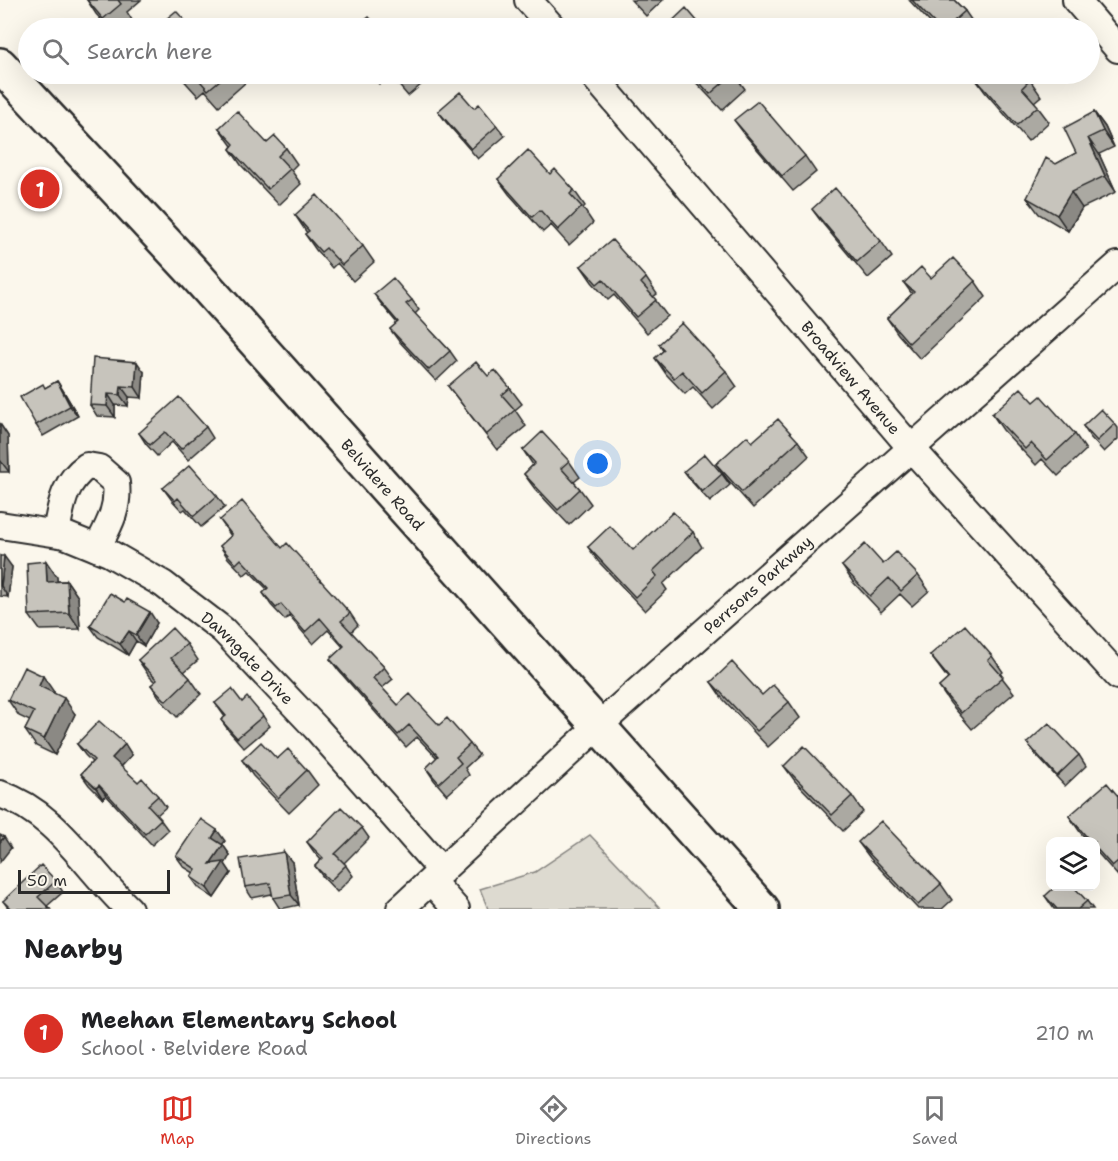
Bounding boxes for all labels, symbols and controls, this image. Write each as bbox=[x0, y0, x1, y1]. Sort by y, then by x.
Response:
search box bbox=[18, 18, 1100, 84]
icon: search bbox=[39, 35, 72, 68]
text: Search here bbox=[87, 37, 213, 66]
pin: 1 bbox=[20, 166, 60, 212]
street label: Broadview Avenue bbox=[796, 317, 905, 439]
street label: Belvidere Road bbox=[336, 435, 429, 535]
your location bbox=[583, 449, 612, 478]
street label: Perrsons Parkway bbox=[699, 531, 817, 639]
street label: Dawngate Drive bbox=[197, 607, 298, 709]
map controls bbox=[1046, 837, 1100, 891]
button: layers bbox=[1046, 837, 1100, 891]
scale bar bbox=[18, 867, 170, 894]
text: 50 m bbox=[27, 870, 67, 891]
text: Nearby bbox=[24, 931, 123, 966]
text: Meehan Elementary School bbox=[81, 1006, 397, 1035]
text: 1 bbox=[39, 1020, 48, 1046]
text: 210 m bbox=[1035, 1020, 1094, 1046]
text: School · Belvidere Road bbox=[81, 1035, 308, 1061]
tab: Map bbox=[160, 1092, 195, 1149]
tab: Directions bbox=[515, 1092, 592, 1149]
tab: Saved bbox=[912, 1092, 958, 1149]

